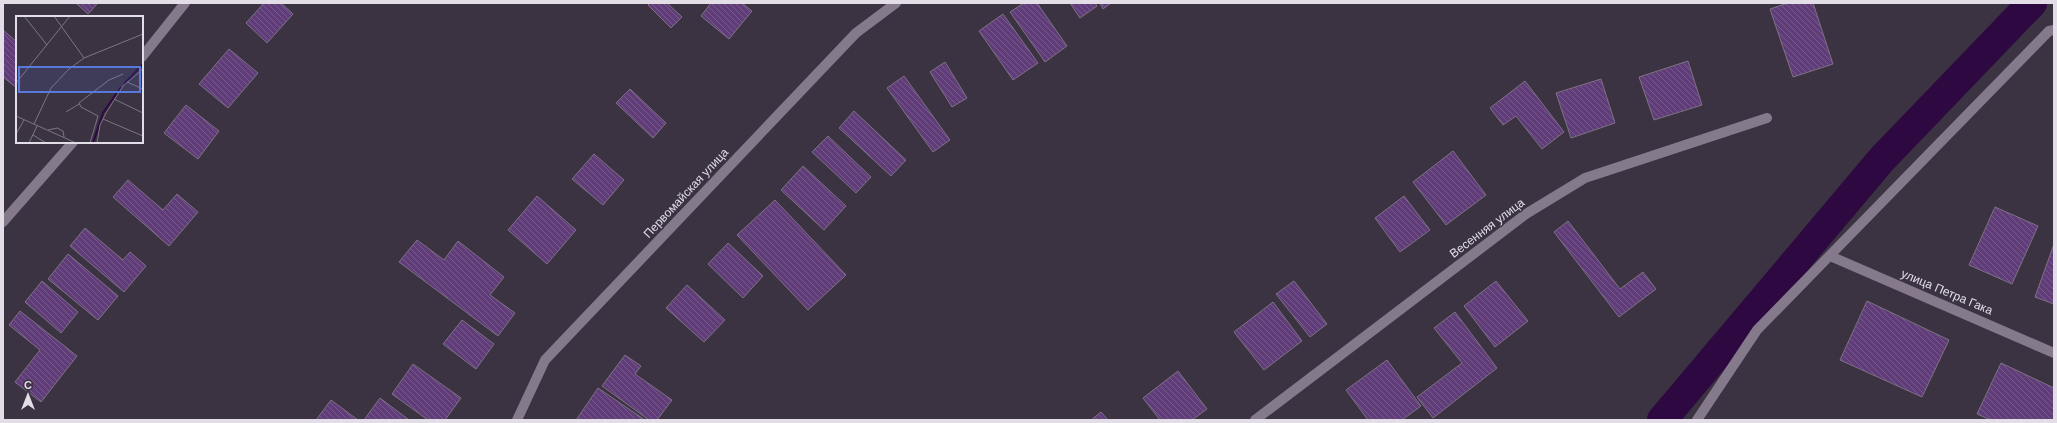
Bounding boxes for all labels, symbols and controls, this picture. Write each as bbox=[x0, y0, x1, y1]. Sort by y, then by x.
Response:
inset map bbox=[16, 16, 143, 143]
street label: Первомайская улица bbox=[641, 145, 731, 241]
street label: Весенняя улица bbox=[1447, 195, 1527, 261]
street label: улица Петра Гака bbox=[1899, 266, 1995, 318]
north arrow bbox=[8, 375, 48, 415]
text: С bbox=[24, 379, 32, 391]

